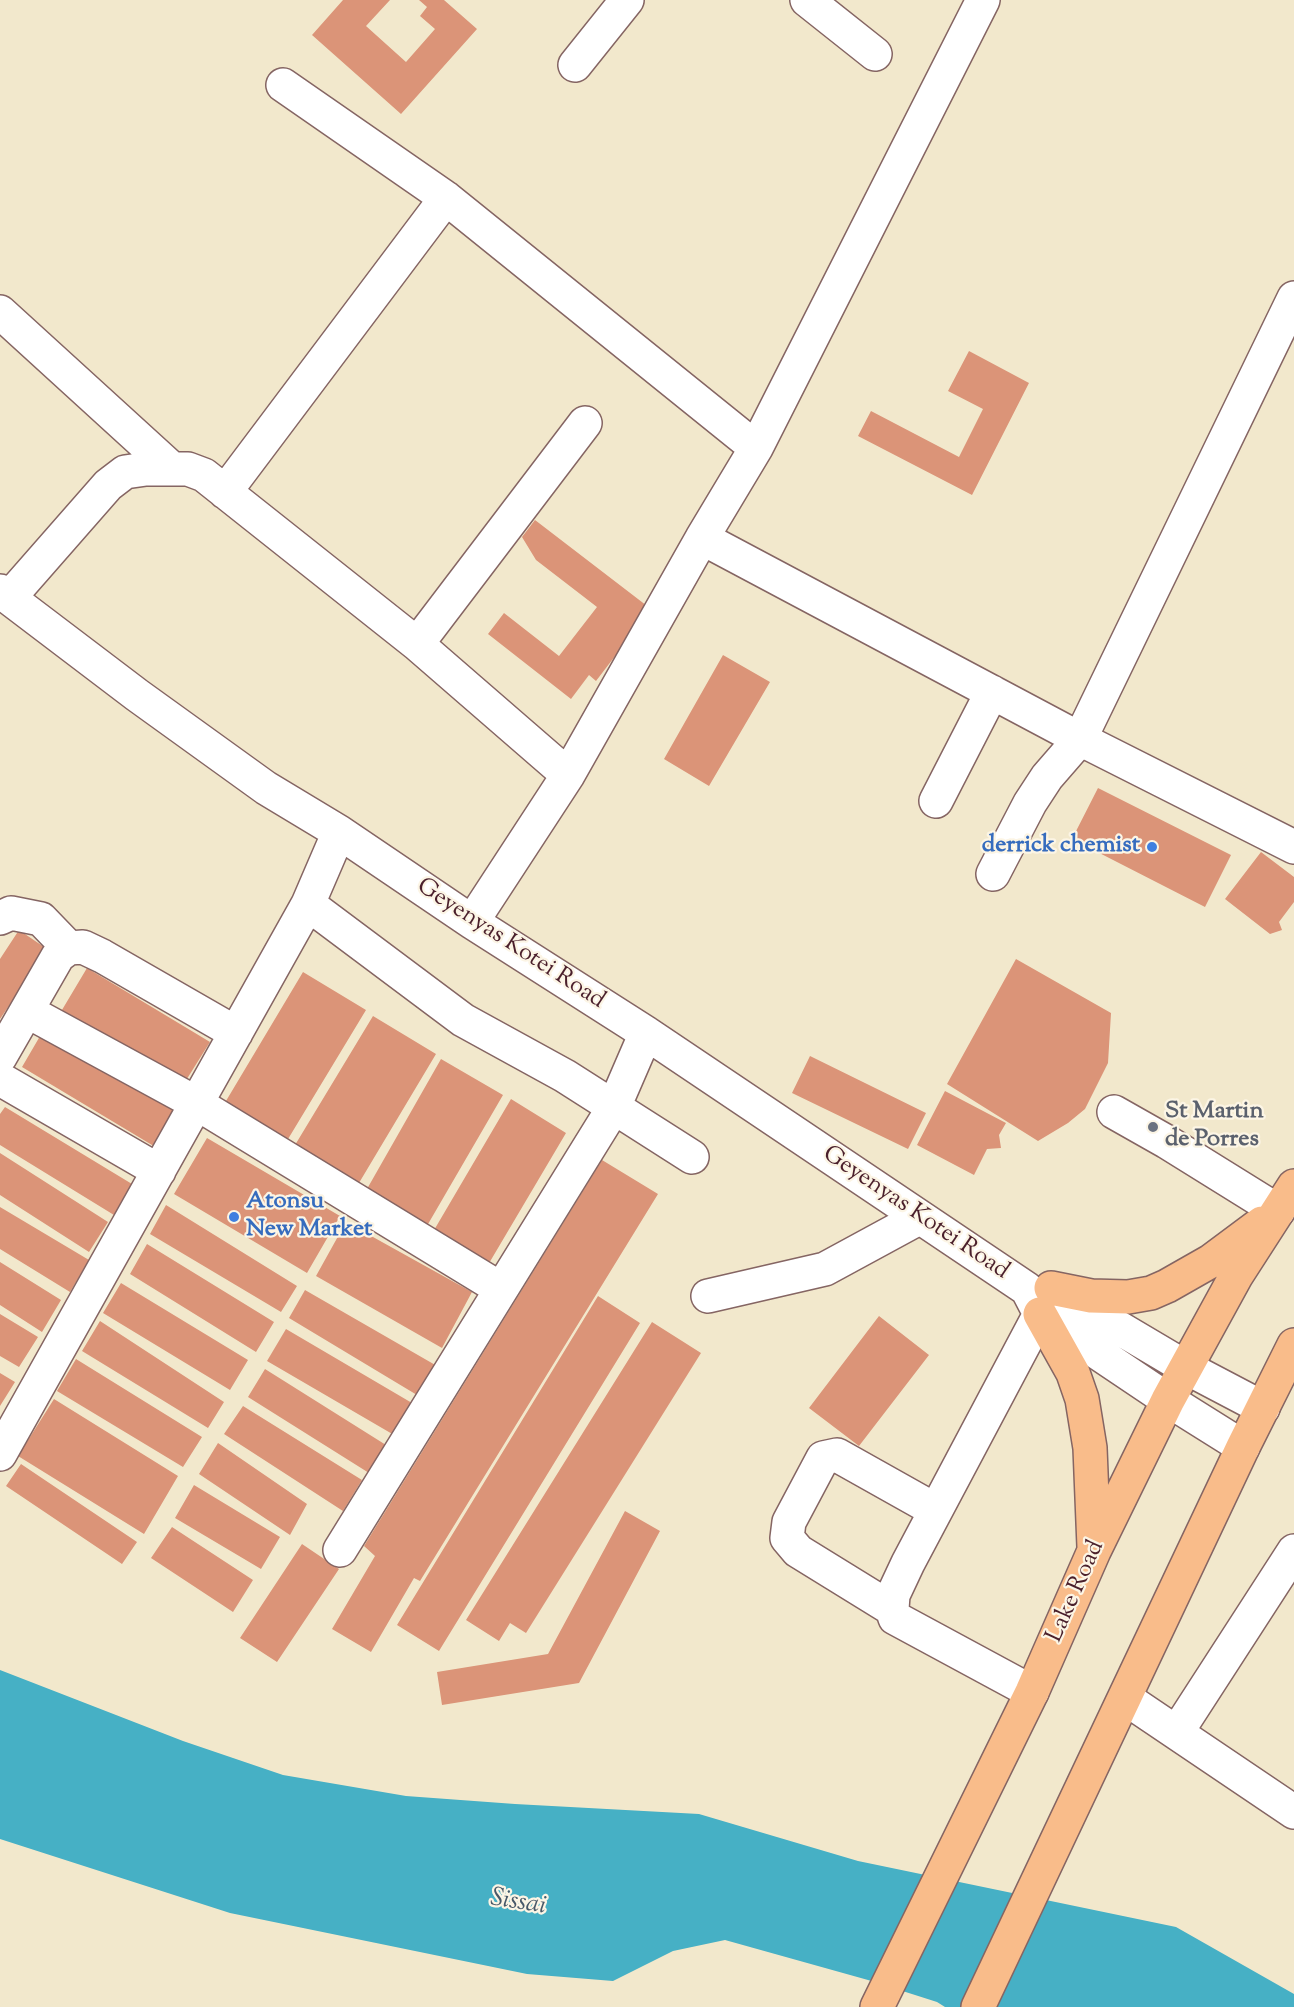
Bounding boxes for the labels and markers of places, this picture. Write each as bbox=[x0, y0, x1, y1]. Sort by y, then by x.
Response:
place label: derrick chemist bbox=[982, 833, 1140, 861]
marker: derrick chemist bbox=[1145, 840, 1159, 854]
place label: St Martin de Porres bbox=[1165, 1099, 1264, 1155]
marker: St Martin de Porres bbox=[1146, 1120, 1160, 1134]
place label: Atonsu New Market bbox=[246, 1189, 372, 1245]
marker: Atonsu New Market bbox=[227, 1210, 241, 1224]

